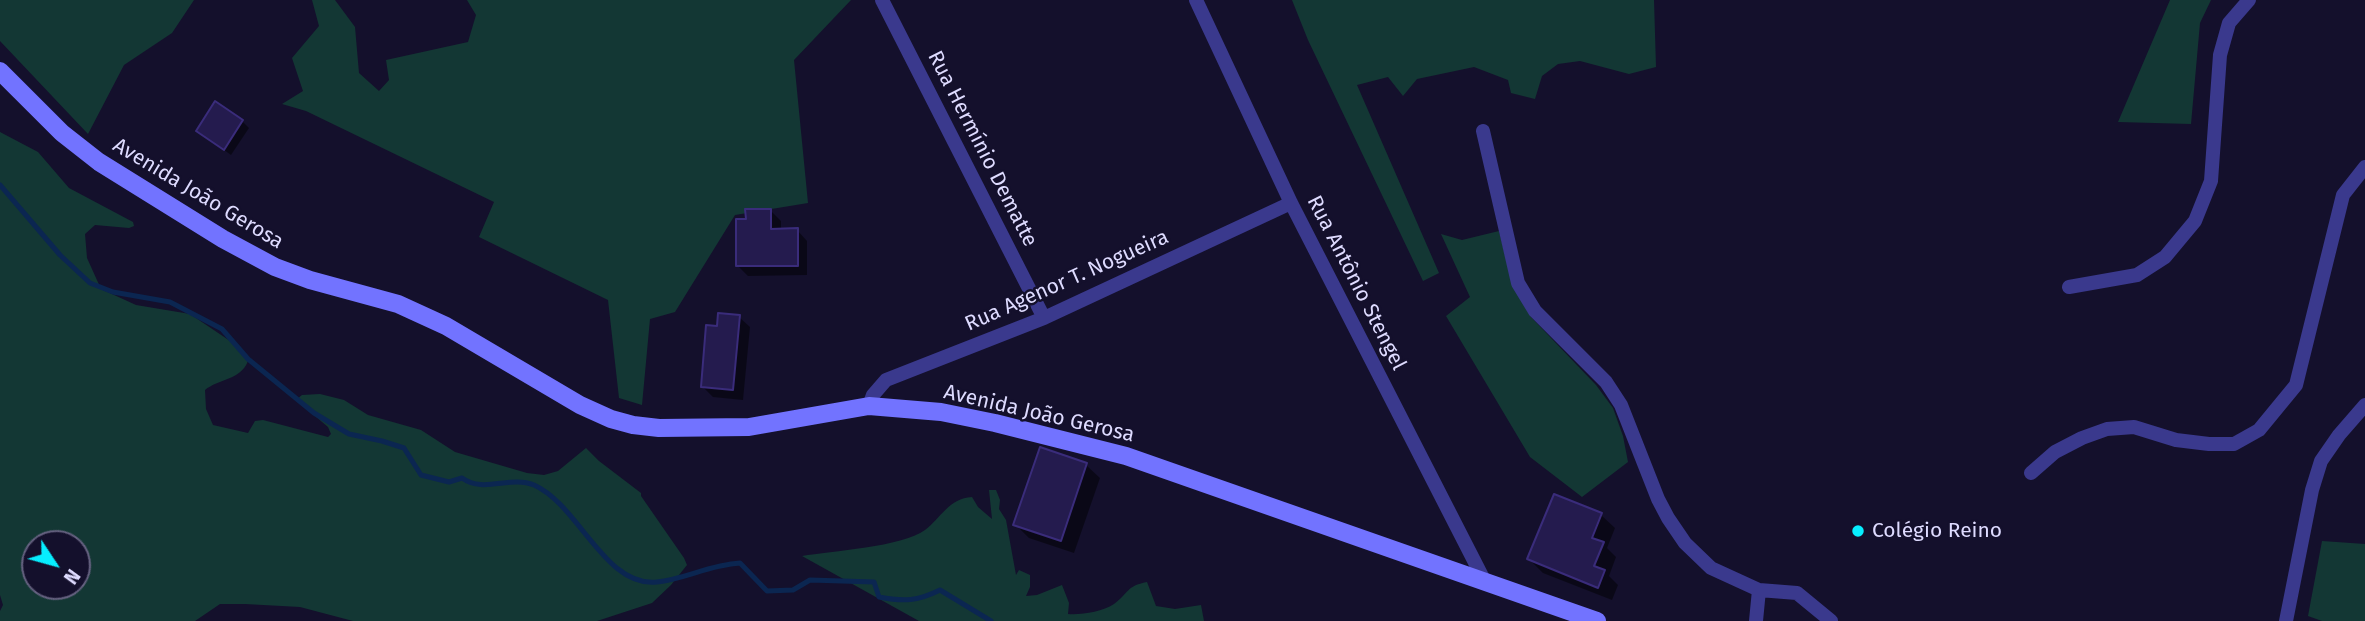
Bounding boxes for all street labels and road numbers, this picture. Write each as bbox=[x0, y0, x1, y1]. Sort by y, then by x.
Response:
street label: Rua Hermínio Dematte bbox=[922, 47, 1042, 251]
street label: Avenida João Gerosa bbox=[108, 133, 288, 255]
street label: Rua Antônio Stengel bbox=[1301, 192, 1411, 374]
street label: Rua Agenor T. Nogueira bbox=[961, 225, 1173, 337]
street label: Avenida João Gerosa bbox=[941, 380, 1137, 448]

